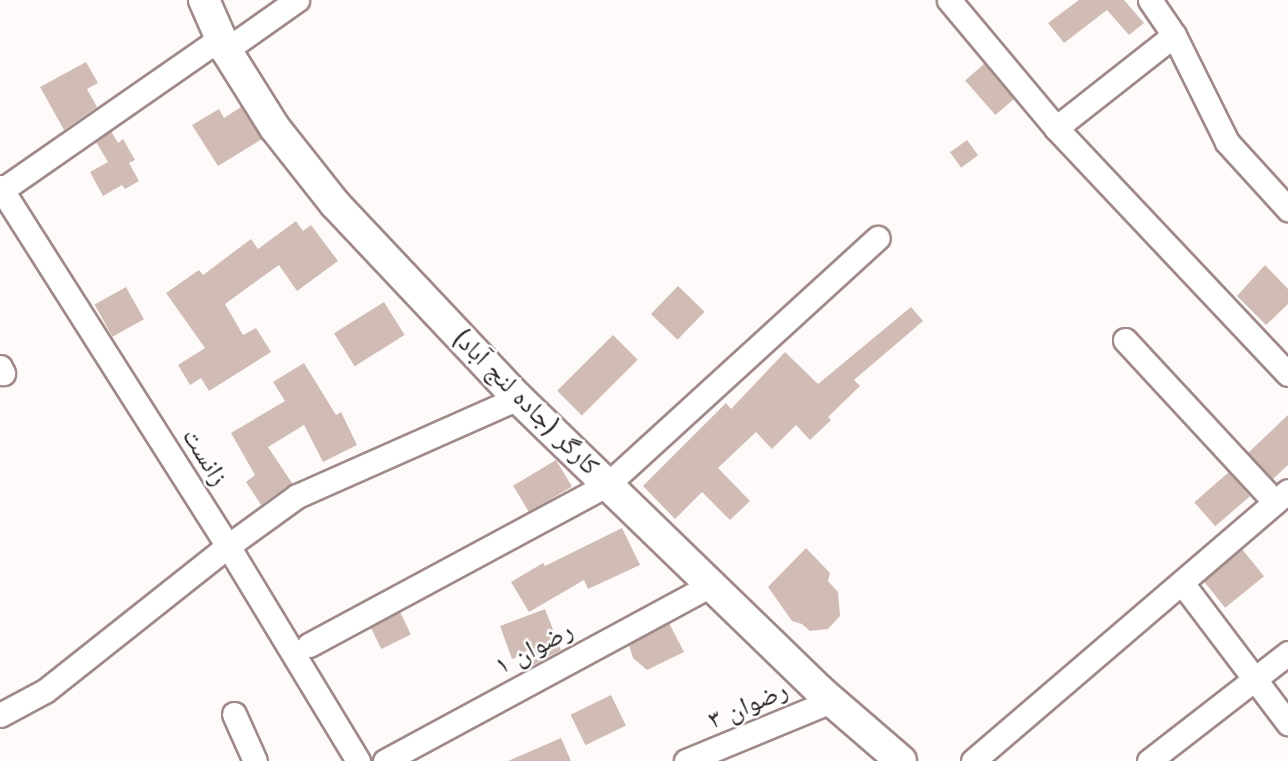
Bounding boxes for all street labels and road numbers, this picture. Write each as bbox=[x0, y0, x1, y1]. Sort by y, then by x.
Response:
street label: کارگر (جاده لنج آباد) bbox=[446, 322, 606, 482]
street label: زانست bbox=[175, 423, 235, 491]
street label: رضوان ۱ bbox=[490, 615, 578, 681]
street label: رضوان ۳ bbox=[703, 674, 793, 736]

